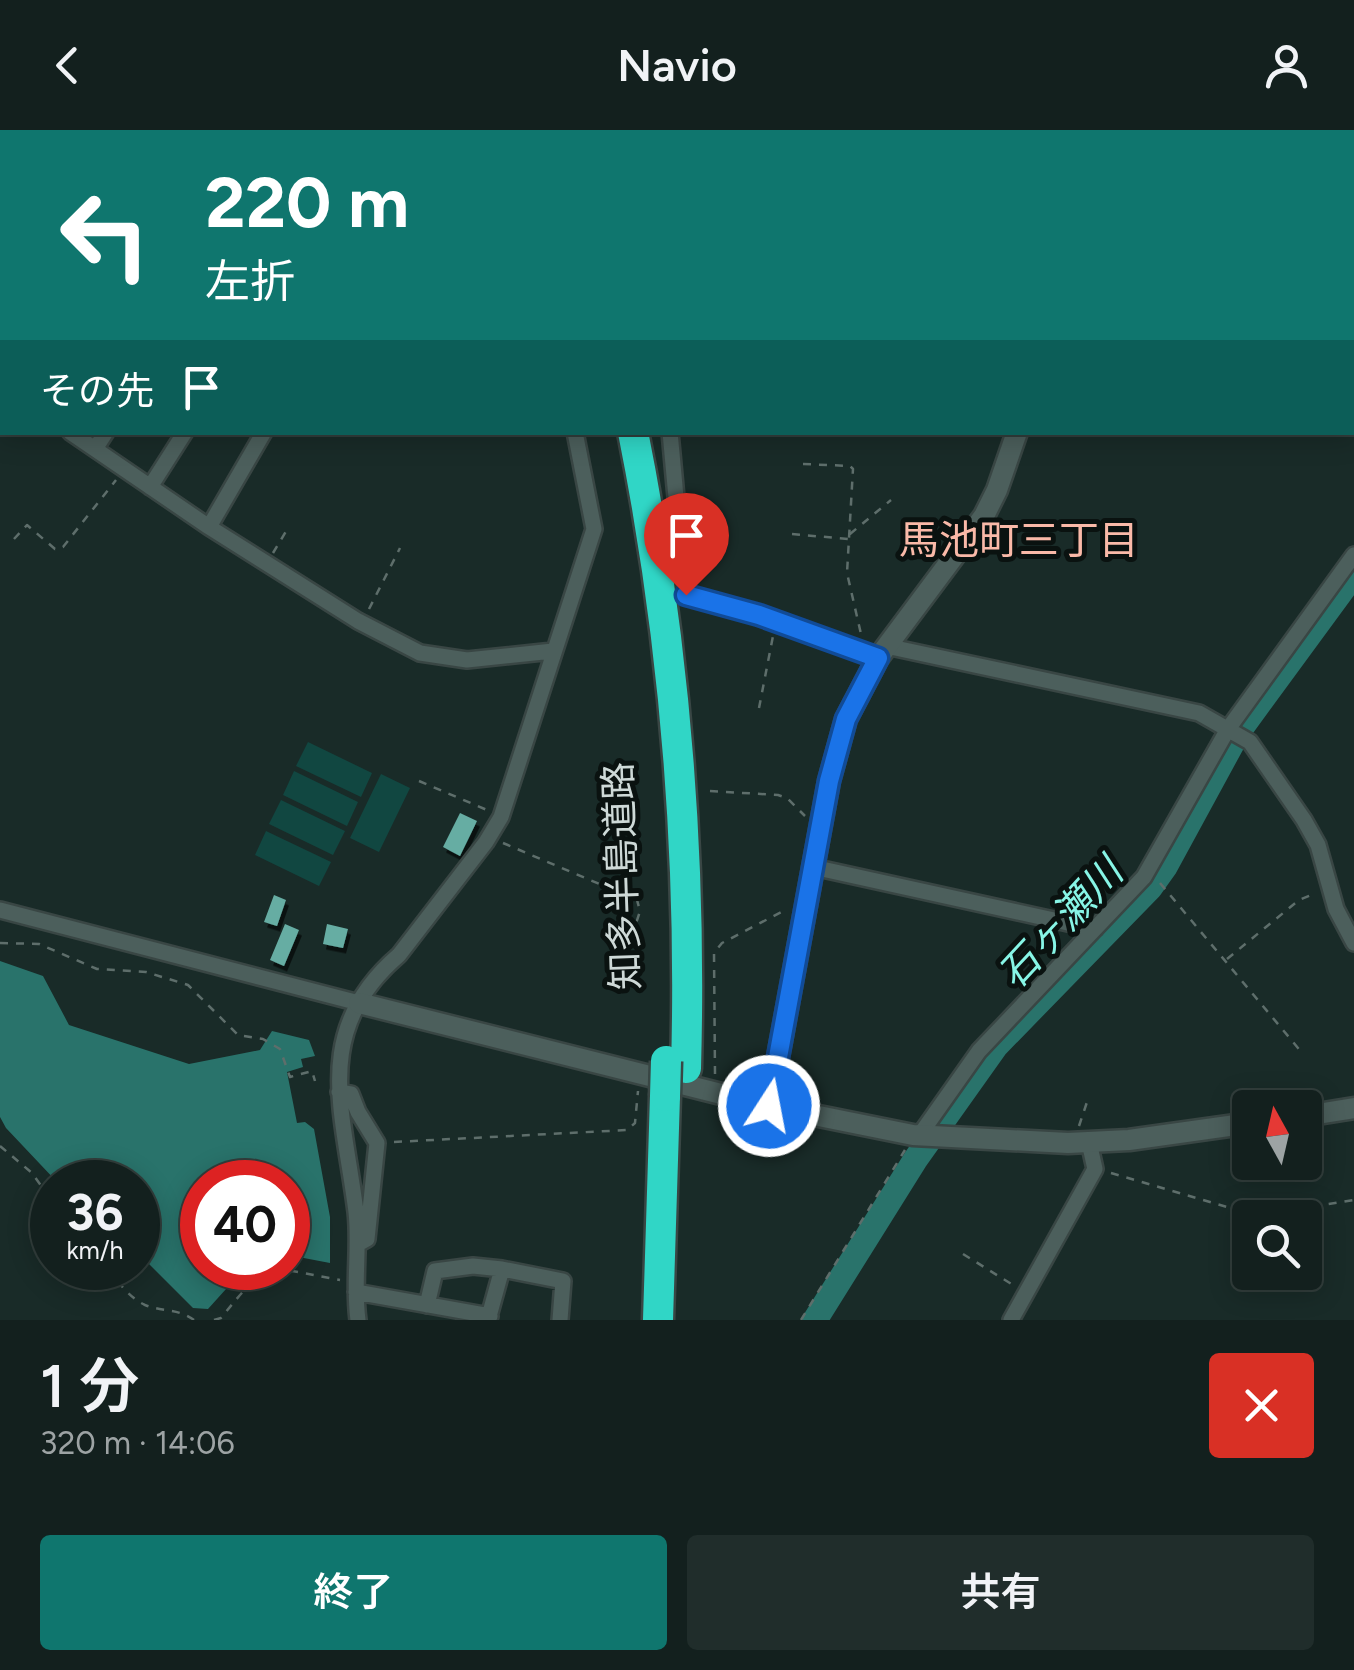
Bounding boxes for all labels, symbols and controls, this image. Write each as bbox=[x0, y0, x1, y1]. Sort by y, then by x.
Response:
icon: back bbox=[40, 38, 95, 93]
text: Navio bbox=[617, 38, 737, 92]
icon: person bbox=[1259, 38, 1314, 93]
text: 220 m bbox=[205, 160, 409, 245]
icon: left bbox=[40, 170, 170, 300]
text: 左折 bbox=[205, 254, 295, 308]
icon: arrive bbox=[174, 360, 229, 415]
text: その先 bbox=[40, 368, 154, 414]
pin bbox=[644, 493, 729, 596]
icon: arrive bbox=[659, 508, 714, 563]
district label: 馬池町三丁目 bbox=[899, 516, 1139, 564]
street label: 知多半島道路 bbox=[595, 761, 649, 991]
water label: 石ヶ瀬川 bbox=[988, 845, 1135, 998]
position arrow bbox=[717, 1054, 821, 1158]
north arrow bbox=[1232, 1090, 1322, 1180]
map controls bbox=[1232, 1090, 1322, 1290]
speed limit sign: 40 bbox=[180, 1160, 310, 1290]
text: 36 bbox=[67, 1182, 123, 1243]
button: search bbox=[1232, 1200, 1322, 1290]
text: km/h bbox=[66, 1235, 124, 1265]
text: 1 分 bbox=[40, 1350, 140, 1422]
button: close bbox=[1209, 1353, 1314, 1458]
text: 320 m · 14:06 bbox=[40, 1424, 235, 1462]
button: 終了 bbox=[40, 1535, 667, 1650]
button: 共有 bbox=[687, 1535, 1314, 1650]

